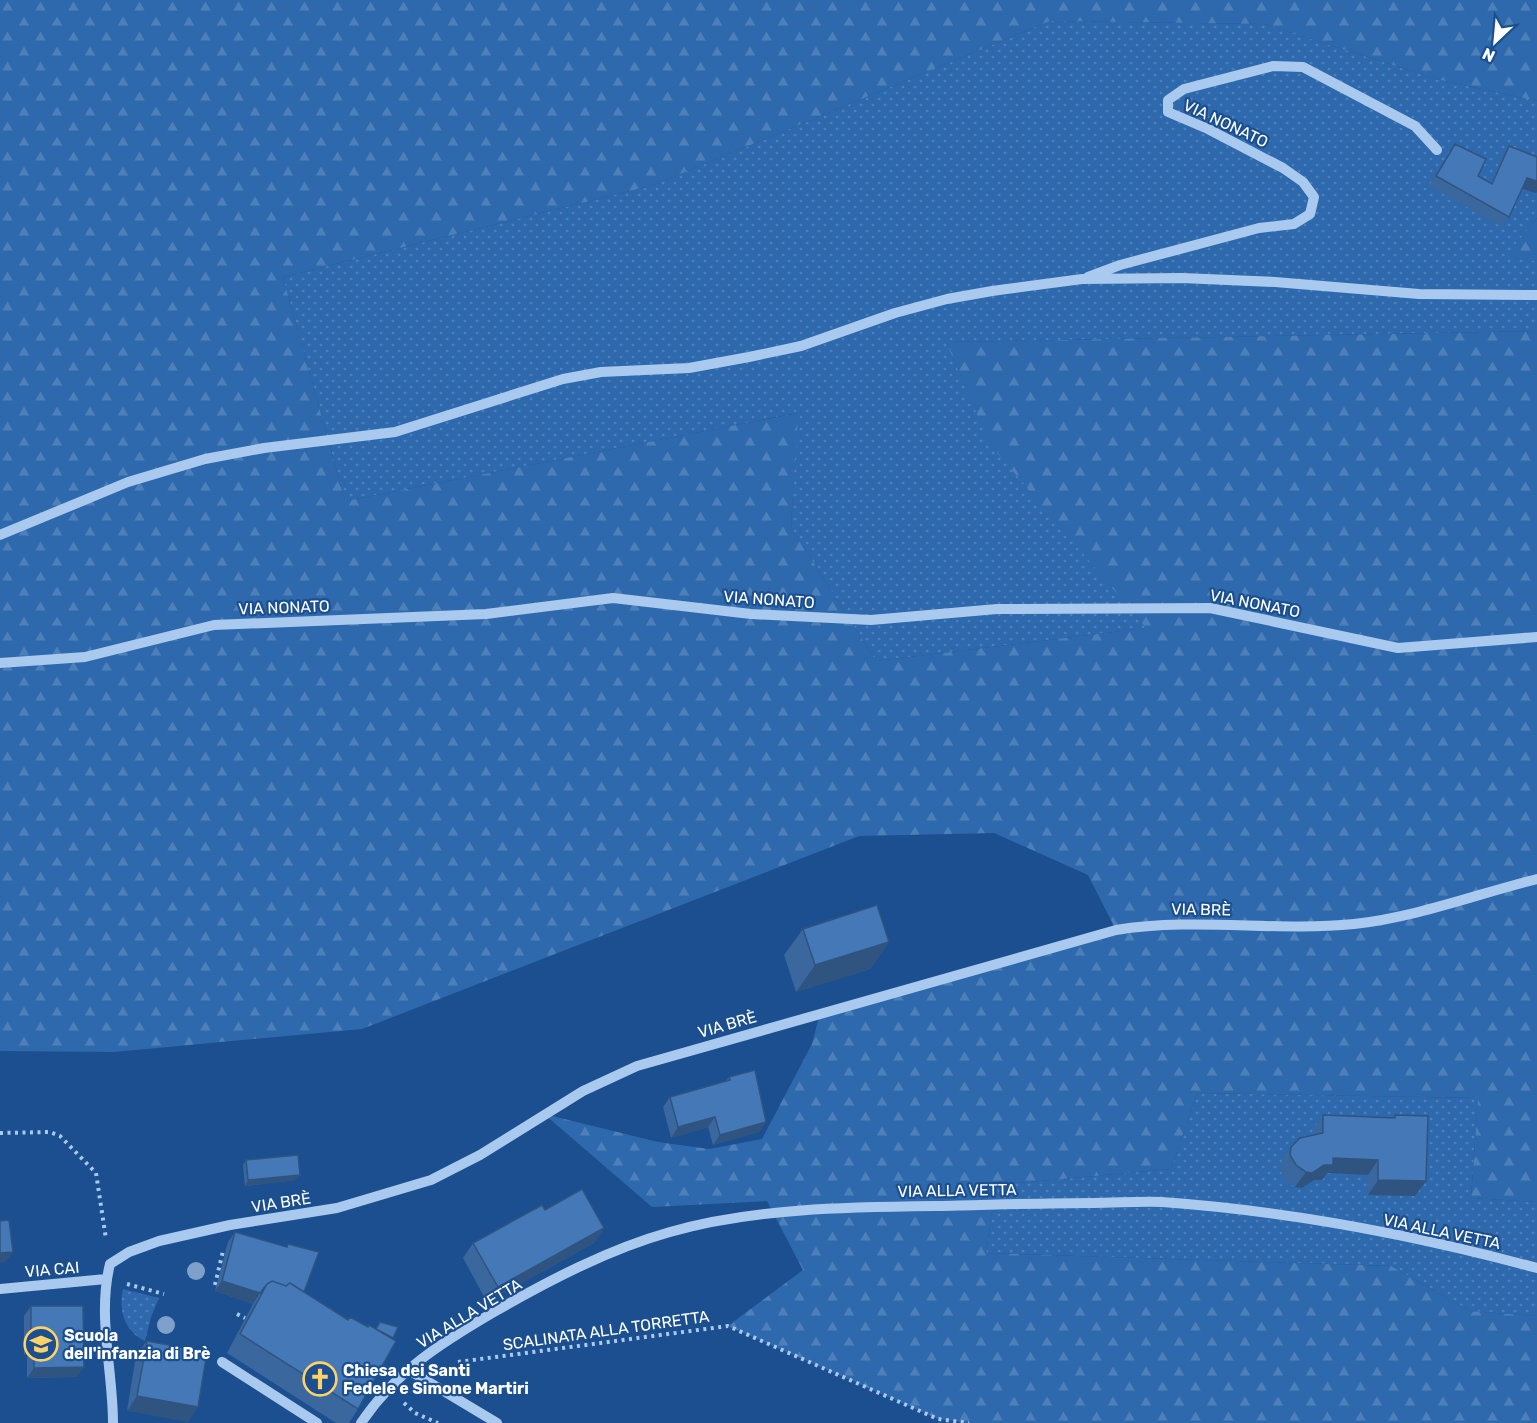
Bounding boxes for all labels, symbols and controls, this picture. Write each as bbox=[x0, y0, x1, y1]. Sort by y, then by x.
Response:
north arrow bbox=[1465, 12, 1525, 72]
text: N bbox=[1479, 44, 1498, 66]
street label: VIA NONATO bbox=[1180, 96, 1271, 151]
street label: VIA NONATO bbox=[1208, 585, 1302, 622]
street label: VIA NONATO bbox=[723, 587, 815, 612]
street label: VIA NONATO bbox=[238, 596, 330, 619]
street label: VIA BRÈ bbox=[1171, 899, 1231, 920]
street label: VIA BRÈ bbox=[696, 1007, 759, 1042]
street label: VIA ALLA VETTA bbox=[897, 1180, 1017, 1201]
street label: VIA BRÈ bbox=[250, 1188, 312, 1217]
street label: VIA ALLA VETTA bbox=[1382, 1210, 1503, 1253]
street label: VIA CAI bbox=[24, 1258, 80, 1281]
street label: VIA ALLA VETTA bbox=[413, 1274, 526, 1352]
street label: SCALINATA ALLA TORRETTA bbox=[502, 1307, 711, 1354]
school or university icon: Scuola dell'infanzia di Brè bbox=[23, 1326, 59, 1362]
place label: Scuola dell'infanzia di Brè bbox=[64, 1326, 210, 1363]
church icon: Chiesa dei Santi Fedele e Simone Martiri bbox=[302, 1361, 338, 1397]
place label: Chiesa dei Santi Fedele e Simone Martiri bbox=[343, 1361, 529, 1398]

